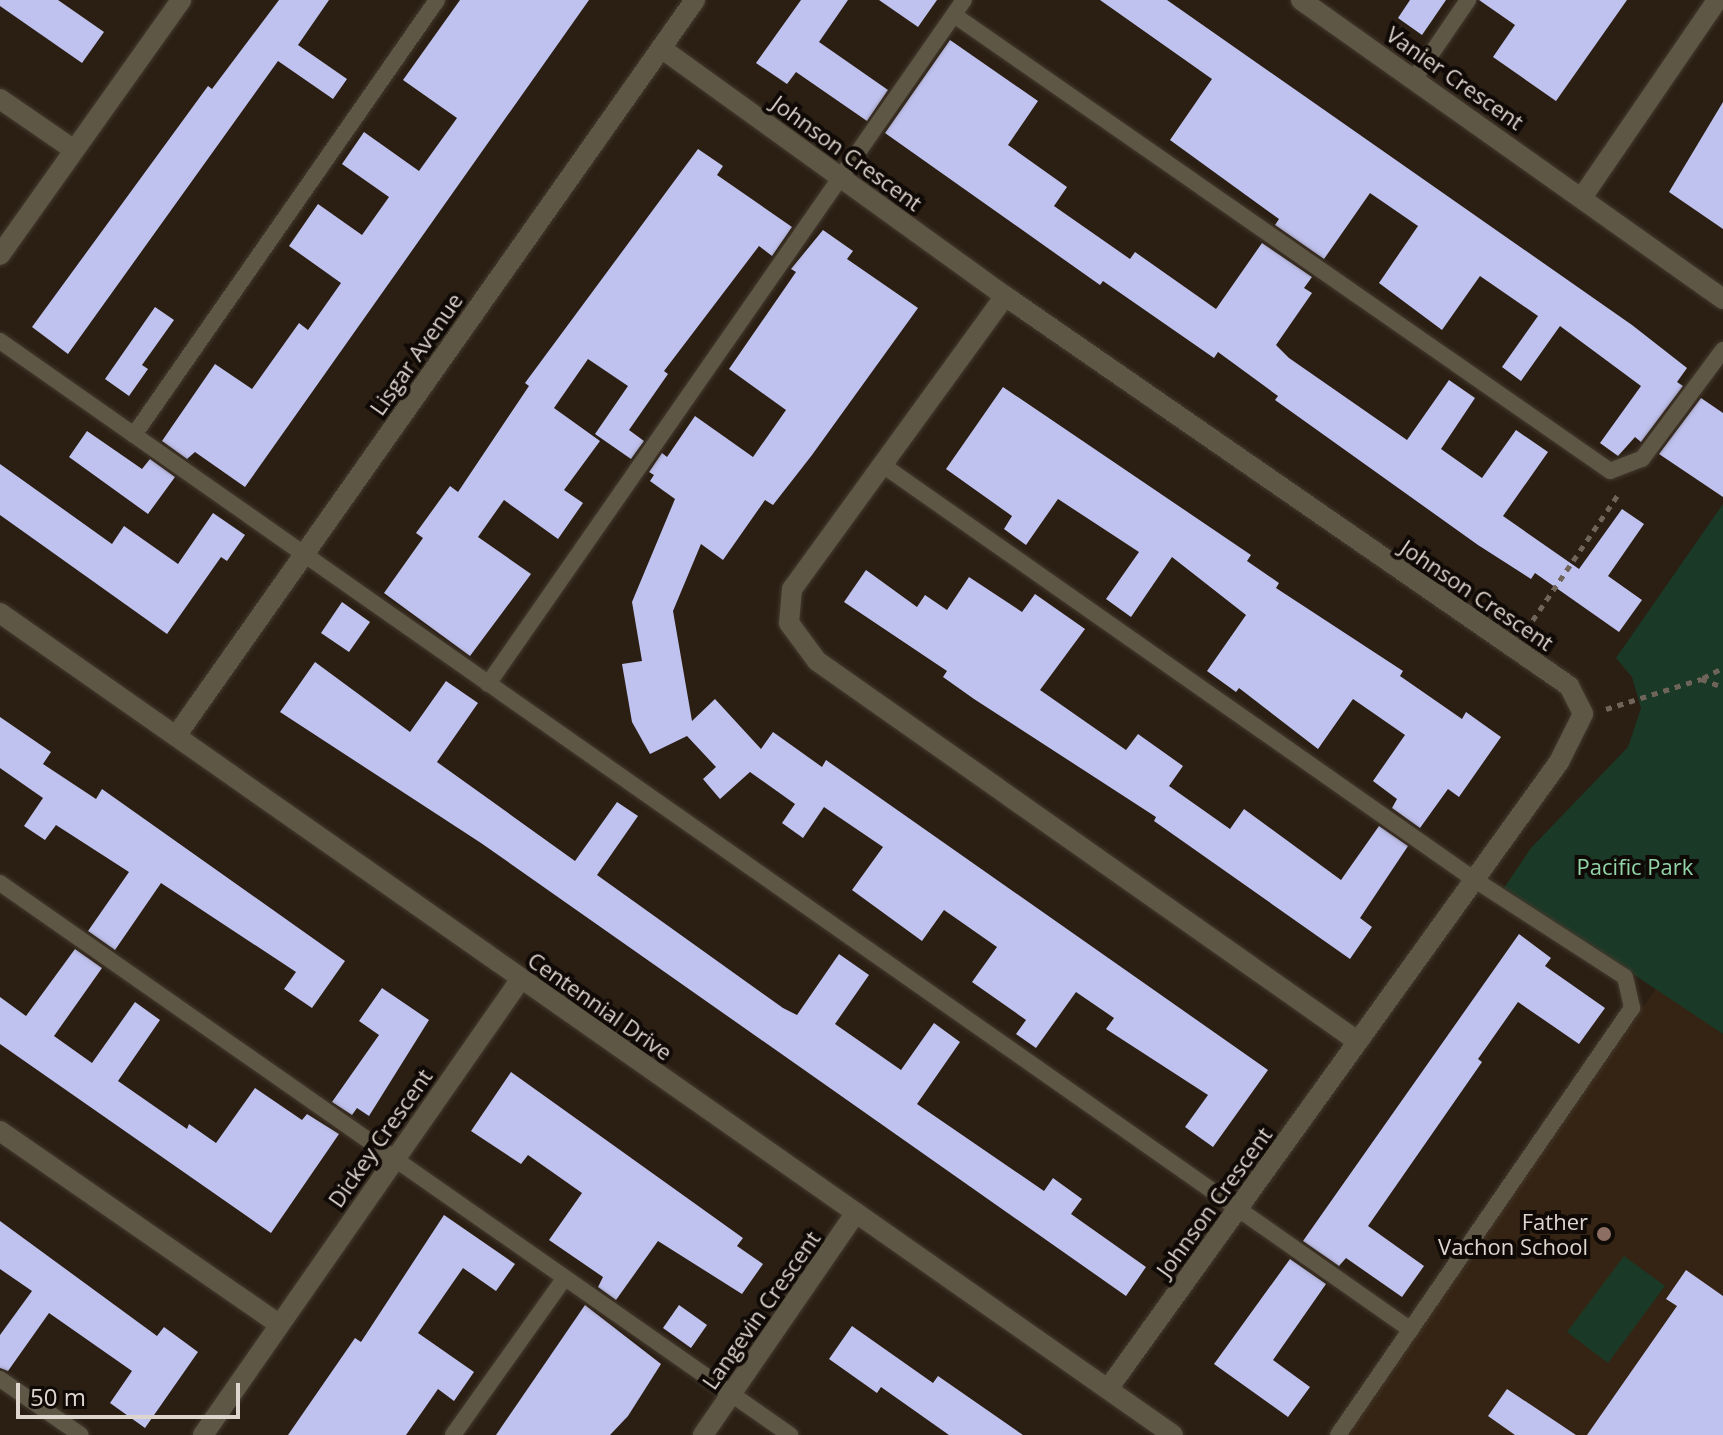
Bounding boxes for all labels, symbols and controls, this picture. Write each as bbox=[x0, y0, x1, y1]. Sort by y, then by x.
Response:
street label: Vanier Crescent bbox=[1381, 21, 1529, 135]
street label: Johnson Crescent bbox=[767, 90, 927, 216]
street label: Lisgar Avenue bbox=[364, 288, 468, 420]
street label: Johnson Crescent bbox=[1395, 534, 1559, 656]
park label: Pacific Park bbox=[1577, 854, 1693, 880]
street label: Centennial Drive bbox=[523, 946, 677, 1066]
street label: Dickey Crescent bbox=[323, 1064, 437, 1212]
street label: Johnson Crescent bbox=[1151, 1122, 1277, 1282]
place label: Father Vachon School bbox=[1438, 1208, 1588, 1260]
marker: Father Vachon School bbox=[1595, 1225, 1613, 1243]
street label: Langevin Crescent bbox=[697, 1226, 825, 1394]
scale bar bbox=[20, 1367, 244, 1417]
text: 50 m bbox=[30, 1380, 86, 1413]

